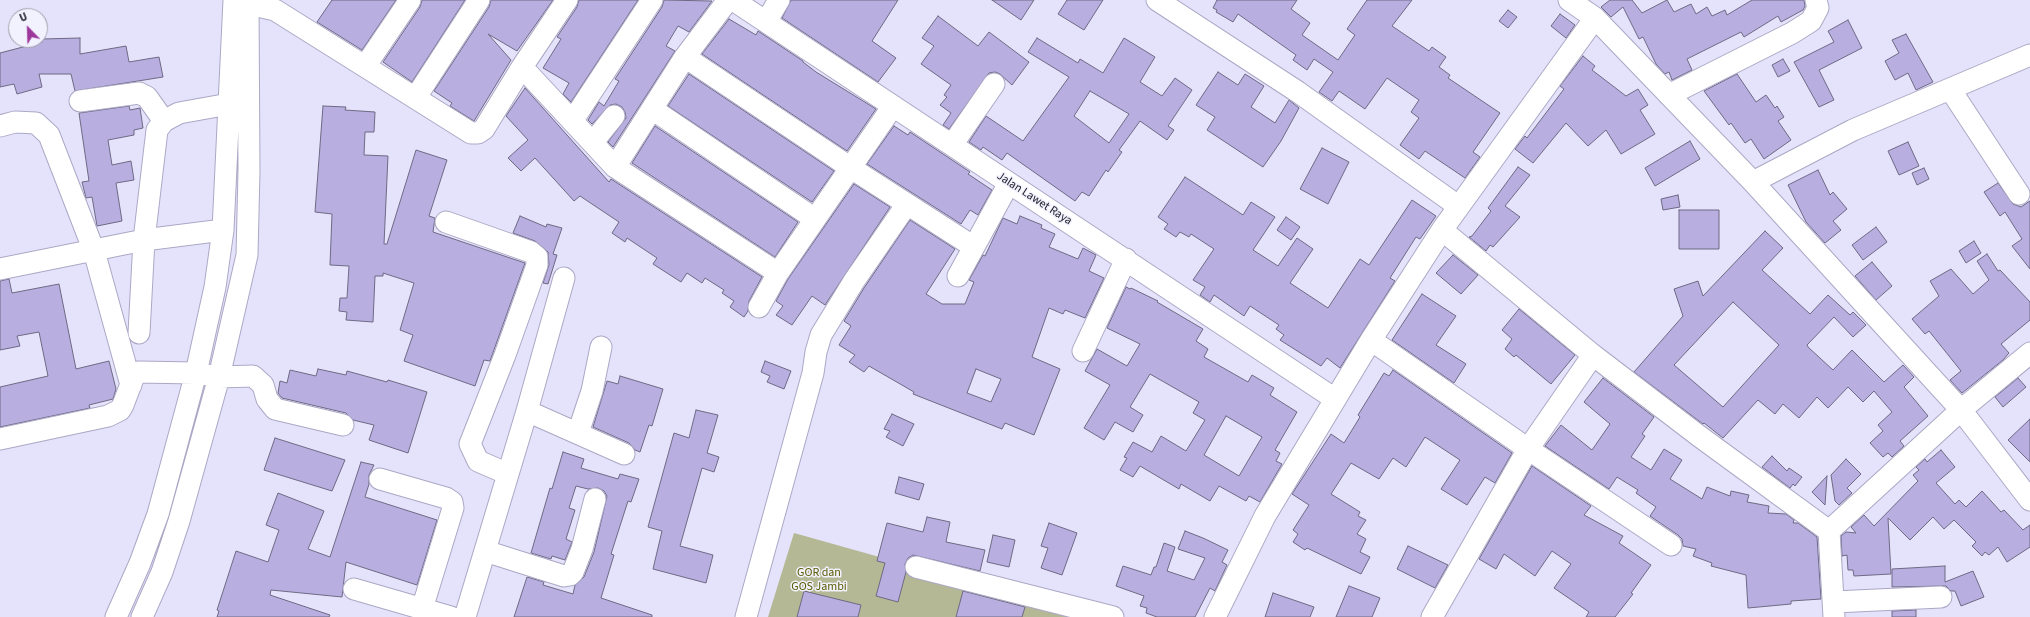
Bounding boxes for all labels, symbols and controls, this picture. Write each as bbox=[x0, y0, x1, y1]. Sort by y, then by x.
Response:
north arrow bbox=[8, 8, 48, 48]
text: U bbox=[17, 9, 30, 26]
street label: Jalan Lawet Raya bbox=[994, 169, 1074, 229]
park label: GOR dan GOS Jambi bbox=[791, 566, 847, 594]

